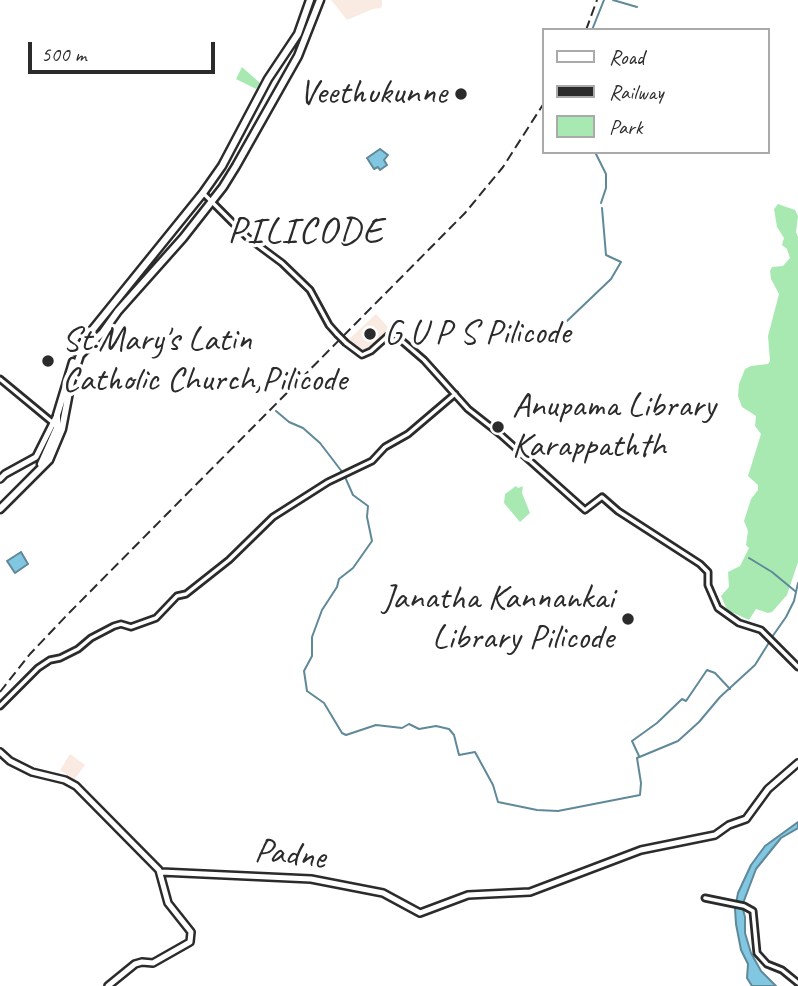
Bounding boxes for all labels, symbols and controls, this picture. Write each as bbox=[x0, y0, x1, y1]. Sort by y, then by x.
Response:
scale bar bbox=[32, 28, 219, 72]
legend bbox=[542, 28, 770, 154]
text: 500 m bbox=[41, 41, 86, 67]
text: Road bbox=[609, 44, 644, 70]
place label: Veethukunne bbox=[299, 73, 447, 115]
text: Railway bbox=[609, 79, 663, 105]
marker: Veethukunne bbox=[453, 86, 469, 102]
text: Park bbox=[609, 114, 642, 140]
district label: PILICODE bbox=[228, 209, 384, 255]
place label: G U P S Pilicode bbox=[384, 313, 570, 355]
place label: St.Mary's Latin Catholic Church,Pilicode bbox=[62, 320, 347, 402]
marker: G U P S Pilicode bbox=[362, 326, 378, 342]
marker: St.Mary's Latin Catholic Church,Pilicode bbox=[40, 353, 56, 369]
place label: Anupama Library Karappathth bbox=[512, 386, 715, 468]
marker: Anupama Library Karappathth bbox=[490, 419, 506, 435]
place label: Janatha Kannankai Library Pilicode bbox=[382, 578, 614, 660]
marker: Janatha Kannankai Library Pilicode bbox=[620, 611, 636, 627]
street label: Padne bbox=[252, 830, 328, 880]

